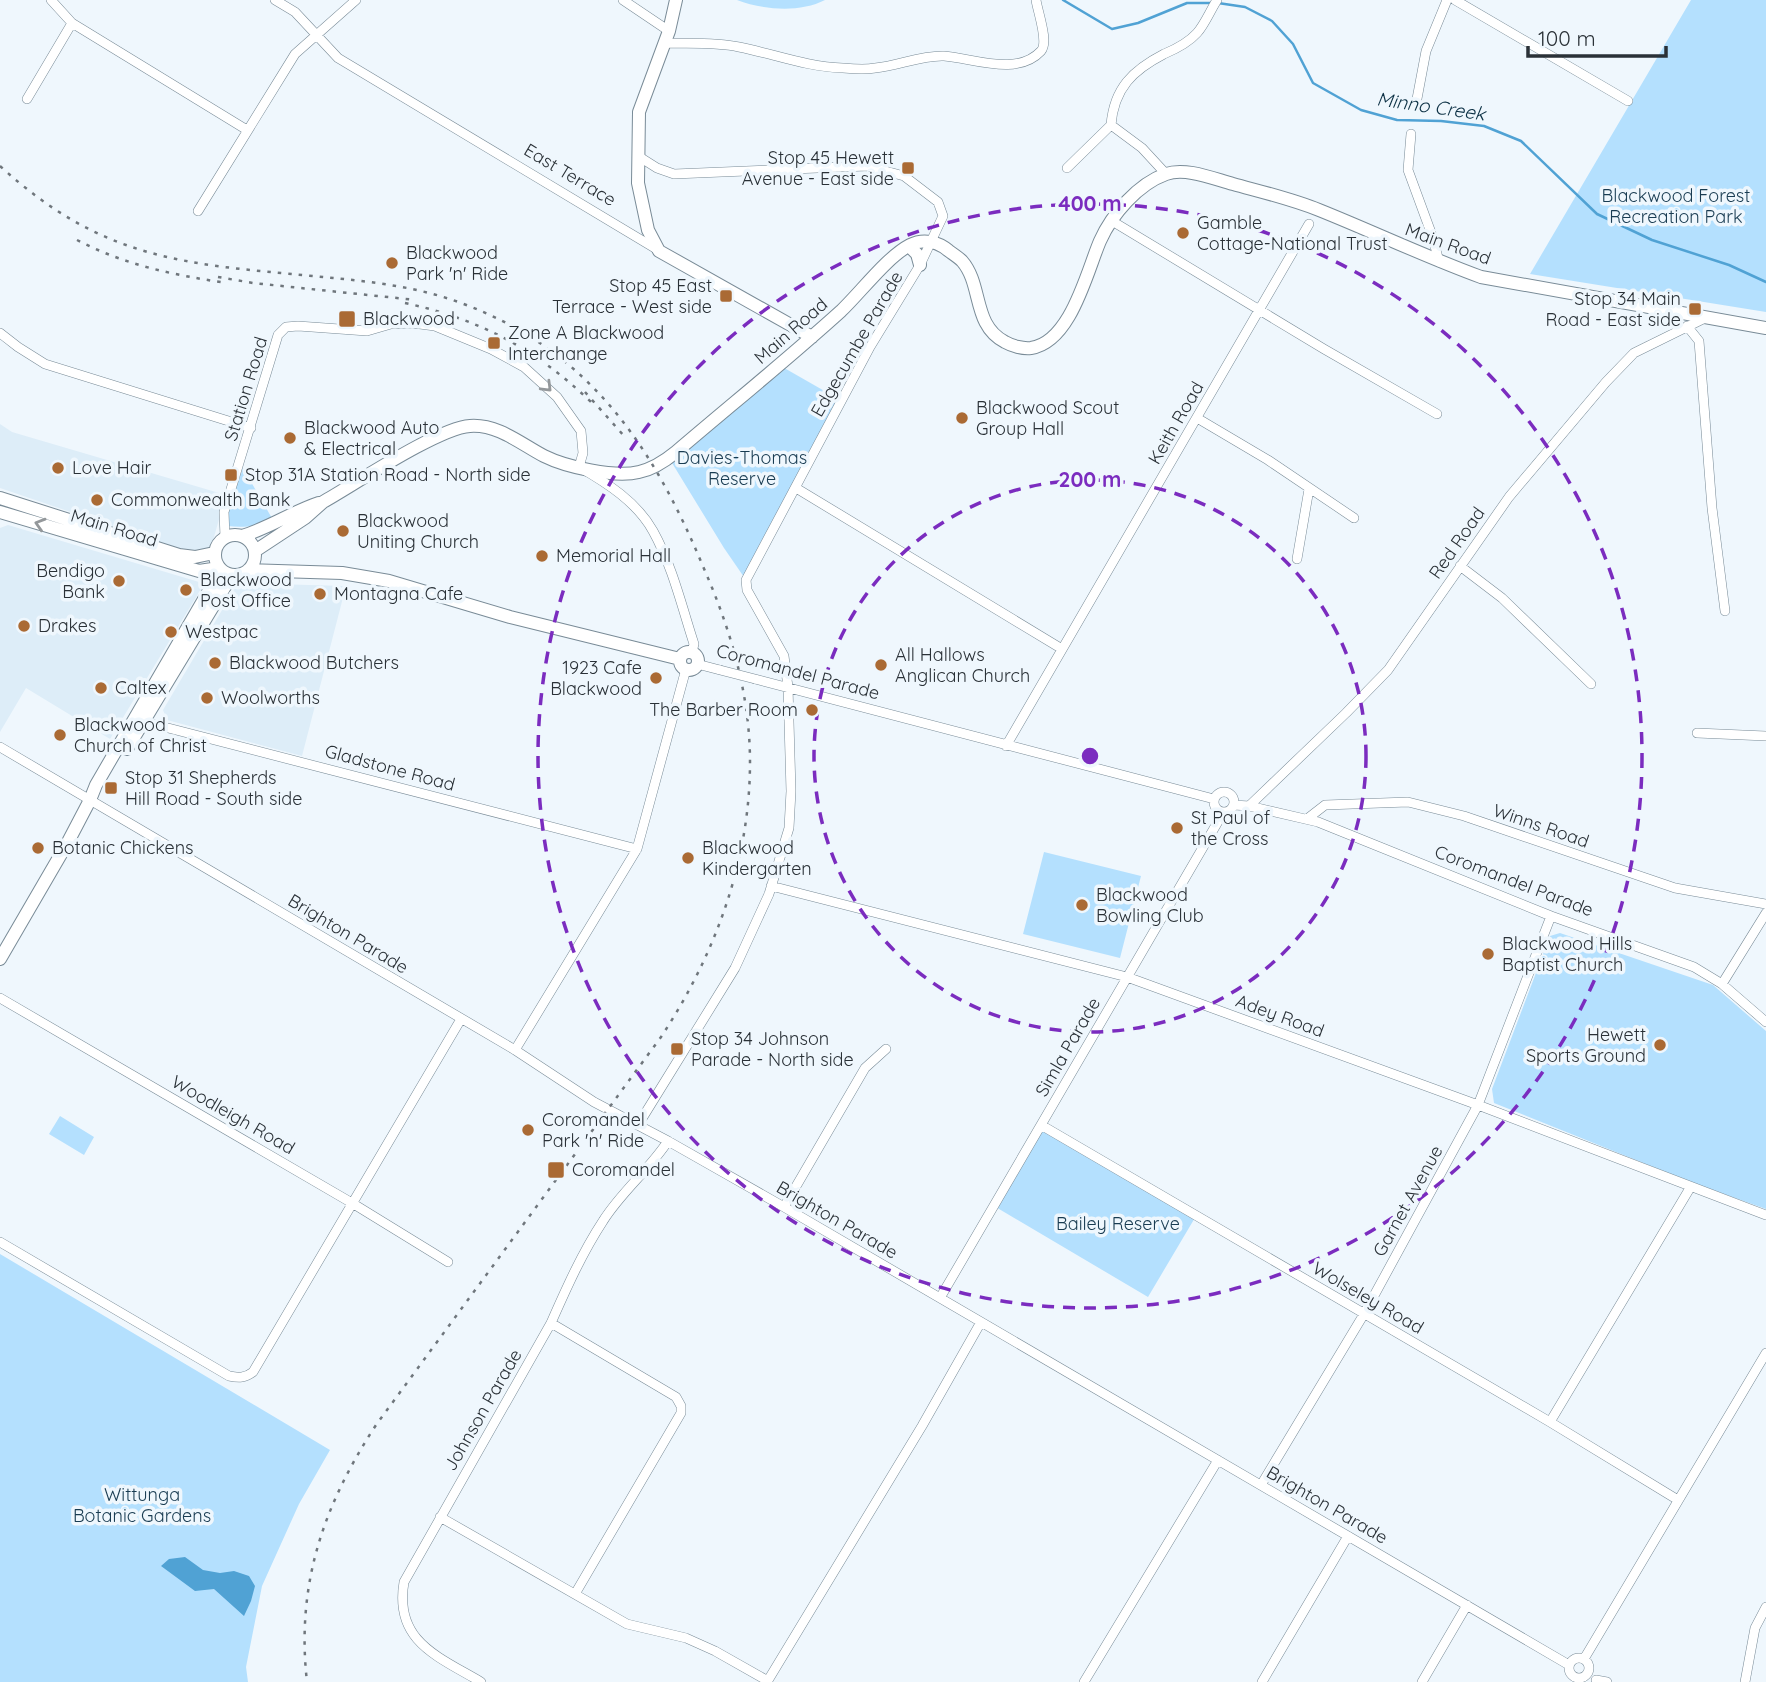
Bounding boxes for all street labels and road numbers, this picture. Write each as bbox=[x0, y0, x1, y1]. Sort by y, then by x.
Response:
street label: East Terrace bbox=[520, 138, 621, 211]
street label: Main Road bbox=[1402, 217, 1494, 270]
street label: Edgecumbe Parade bbox=[806, 267, 908, 421]
street label: Main Road bbox=[749, 293, 832, 369]
street label: Station Road bbox=[219, 334, 272, 444]
street label: Keith Road bbox=[1143, 377, 1208, 468]
street label: Red Road bbox=[1423, 502, 1490, 583]
street label: Main Road bbox=[68, 503, 160, 552]
street label: Coromandel Parade bbox=[714, 639, 882, 704]
street label: Gladstone Road bbox=[322, 739, 458, 796]
street label: Winns Road bbox=[1490, 798, 1592, 853]
street label: Coromandel Parade bbox=[1432, 840, 1597, 921]
street label: Brighton Parade bbox=[284, 889, 413, 979]
street label: Adey Road bbox=[1233, 989, 1328, 1042]
street label: Simla Parade bbox=[1030, 993, 1105, 1100]
street label: Woodleigh Road bbox=[167, 1070, 299, 1159]
street label: Garnet Avenue bbox=[1368, 1141, 1448, 1260]
street label: Brighton Parade bbox=[772, 1176, 902, 1264]
street label: Wolseley Road bbox=[1309, 1256, 1428, 1339]
street label: Johnson Parade bbox=[438, 1345, 527, 1475]
street label: Brighton Parade bbox=[1262, 1461, 1392, 1549]

